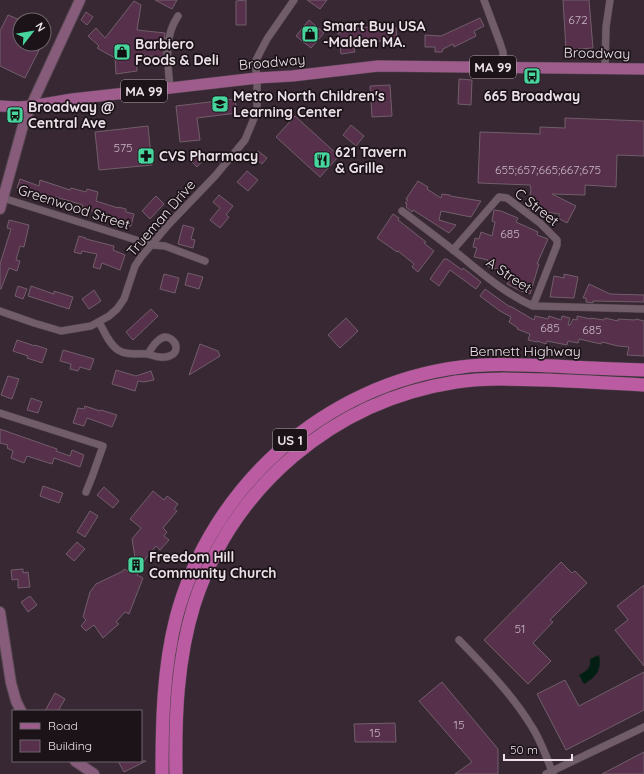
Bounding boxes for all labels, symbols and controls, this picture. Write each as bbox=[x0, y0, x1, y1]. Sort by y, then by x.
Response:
north arrow bbox=[12, 12, 52, 52]
house number: 672 bbox=[568, 12, 588, 27]
place label: Smart Buy USA -Malden MA. bbox=[323, 17, 425, 51]
text: N bbox=[32, 20, 49, 34]
shop icon: Smart Buy USA -Malden MA. bbox=[300, 24, 320, 44]
place label: Barbiero Foods & Deli bbox=[135, 35, 219, 69]
shop icon: Barbiero Foods & Deli bbox=[112, 42, 132, 62]
street label: Broadway bbox=[564, 43, 630, 63]
street label: Broadway bbox=[238, 50, 306, 74]
road number: MA 99 bbox=[470, 56, 516, 78]
bus stop icon: 665 Broadway bbox=[522, 66, 542, 86]
road number: MA 99 bbox=[121, 80, 167, 102]
place label: Metro North Children's Learning Center bbox=[233, 87, 385, 121]
place label: 665 Broadway bbox=[484, 87, 580, 105]
school or university icon: Metro North Children's Learning Center bbox=[210, 94, 230, 114]
place label: Broadway @ Central Ave bbox=[28, 98, 115, 132]
bus stop icon: Broadway @ Central Ave bbox=[5, 105, 25, 125]
house number: 575 bbox=[113, 140, 133, 155]
place label: 621 Tavern & Grille bbox=[335, 143, 407, 177]
pharmacy icon: CVS Pharmacy bbox=[136, 146, 156, 166]
place label: CVS Pharmacy bbox=[159, 147, 258, 165]
restaurant icon: 621 Tavern & Grille bbox=[312, 150, 332, 170]
house number: 655;657;665;667;675 bbox=[495, 162, 601, 177]
street label: Trueman Drive bbox=[123, 176, 199, 260]
street label: Greenwood Street bbox=[16, 180, 133, 234]
street label: C Street bbox=[511, 184, 563, 230]
house number: 685 bbox=[500, 226, 520, 241]
street label: A Street bbox=[483, 253, 535, 297]
house number: 685 bbox=[540, 320, 560, 335]
house number: 685 bbox=[582, 322, 602, 337]
street label: Bennett Highway bbox=[469, 342, 581, 360]
road number: US 1 bbox=[273, 429, 307, 451]
place label: Freedom Hill Community Church bbox=[149, 548, 277, 582]
building icon: Freedom Hill Community Church bbox=[126, 555, 146, 575]
house number: 51 bbox=[515, 621, 525, 636]
legend bbox=[12, 710, 142, 762]
house number: 15 bbox=[454, 717, 464, 732]
text: Road bbox=[48, 718, 78, 733]
house number: 15 bbox=[370, 725, 380, 740]
scale bar bbox=[504, 736, 572, 762]
text: Building bbox=[48, 738, 92, 753]
text: 50 m bbox=[510, 742, 538, 757]

